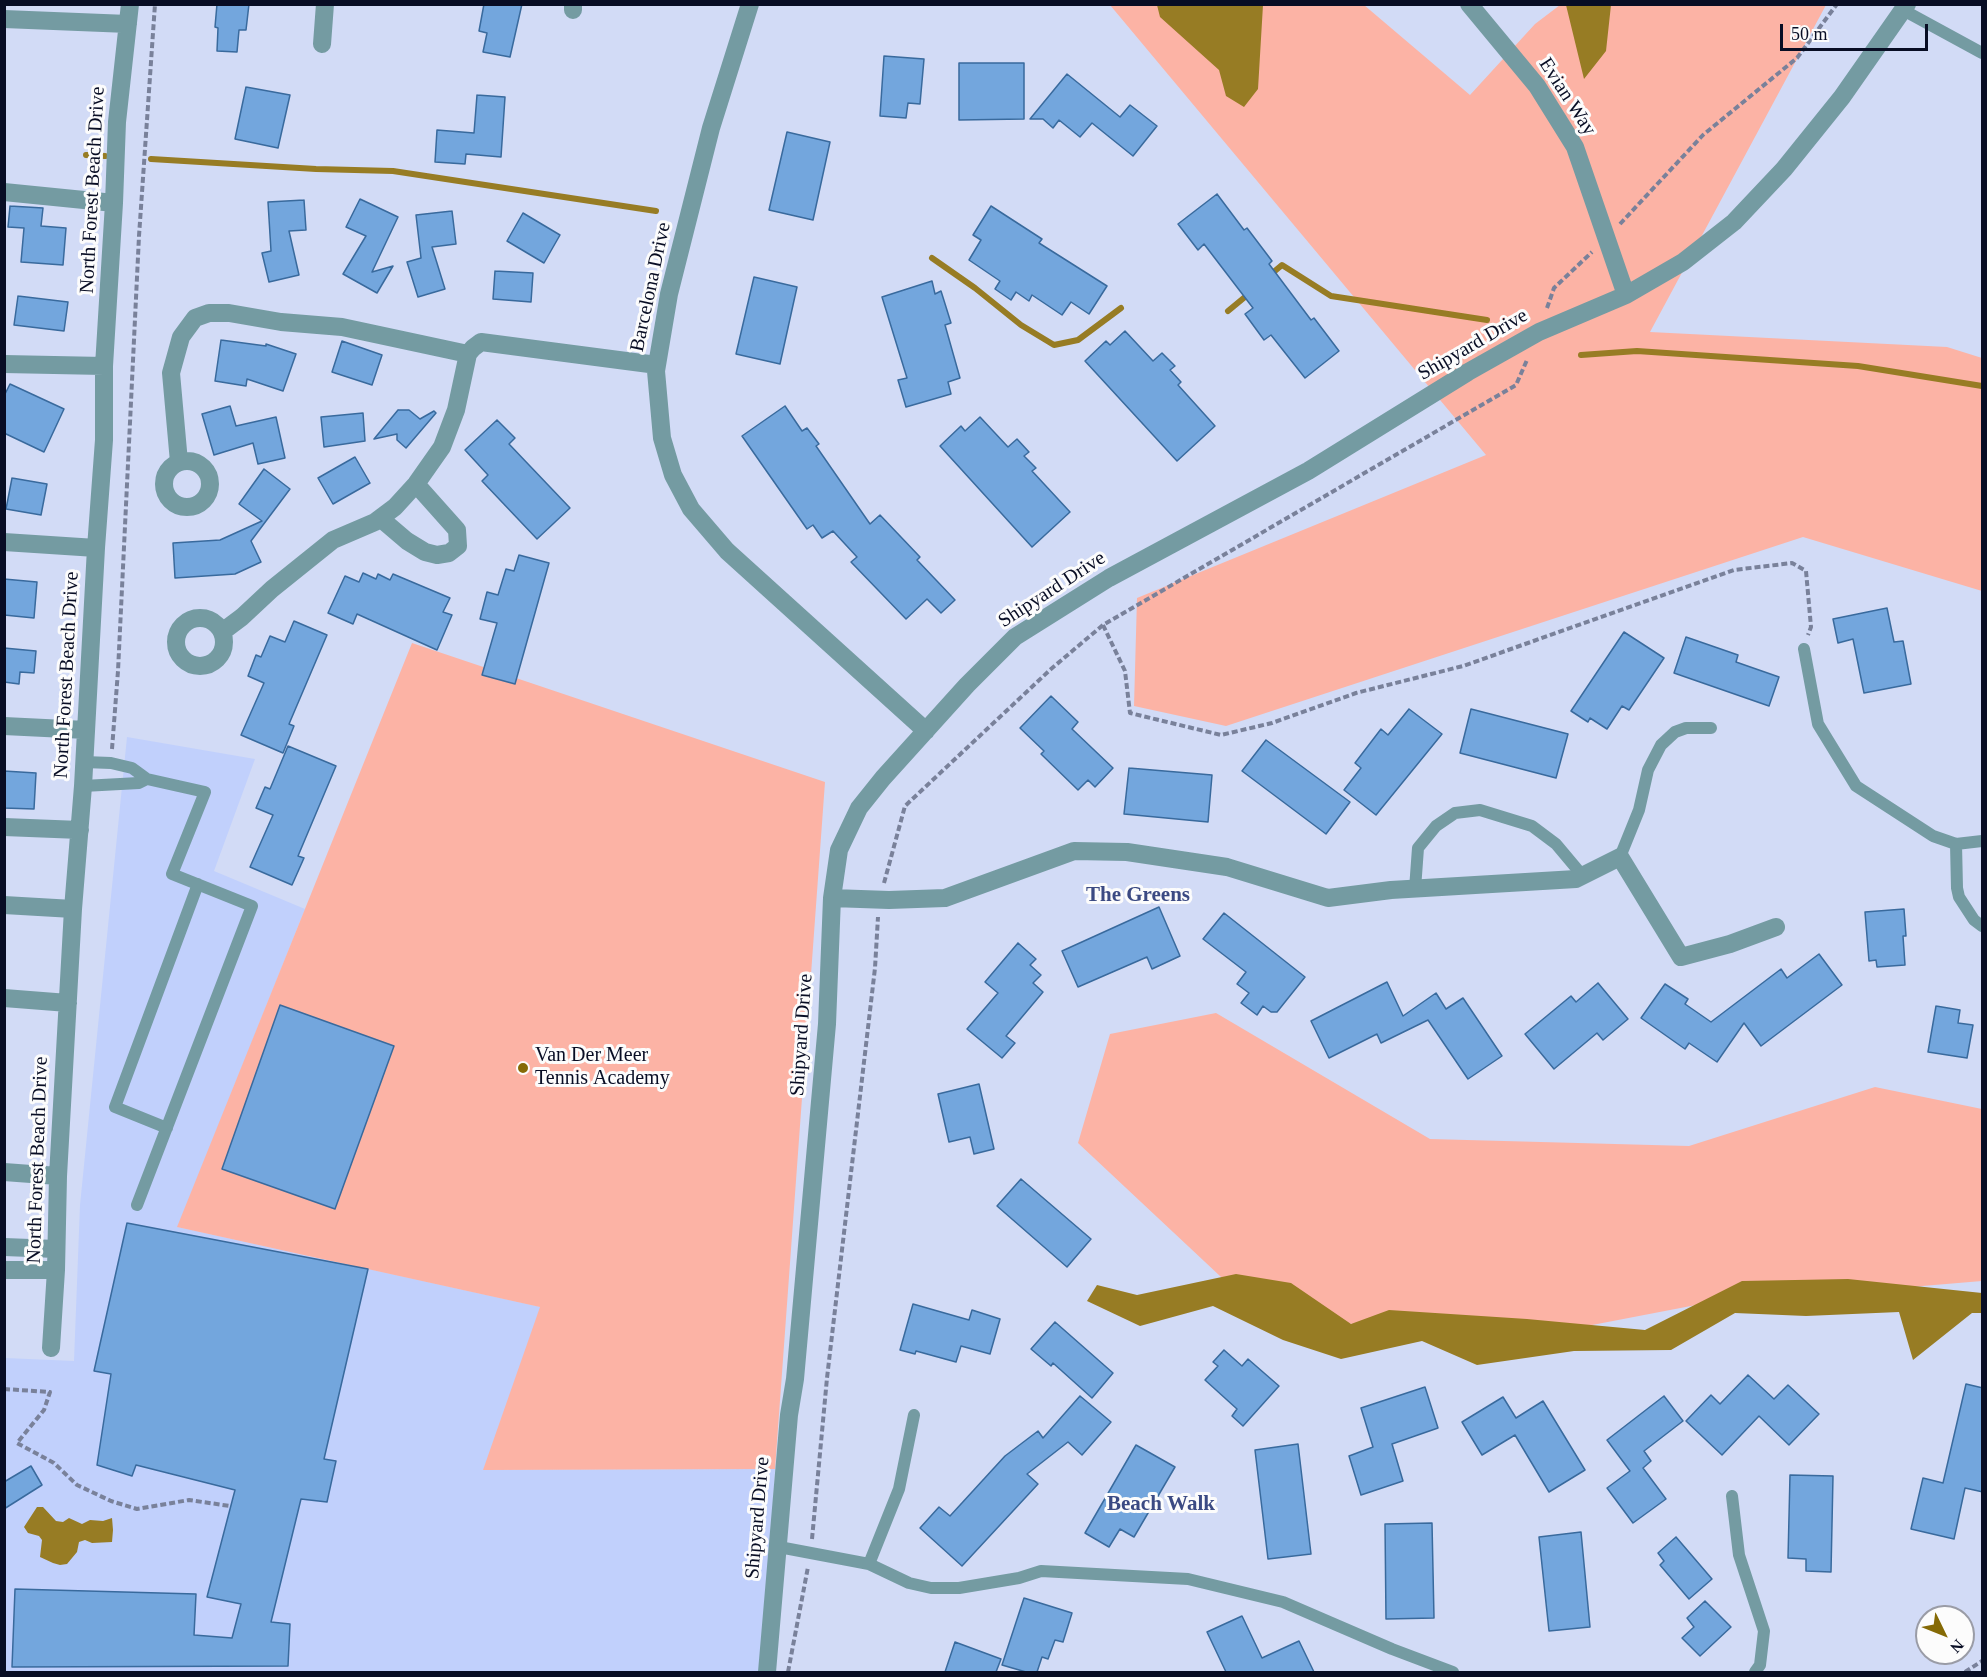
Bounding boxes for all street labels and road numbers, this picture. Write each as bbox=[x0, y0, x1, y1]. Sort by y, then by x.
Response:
street label: Evian Way bbox=[1533, 54, 1601, 140]
street label: North Forest Beach Drive bbox=[76, 86, 110, 294]
street label: Barcelona Drive bbox=[626, 220, 676, 354]
street label: Shipyard Drive bbox=[1414, 304, 1532, 386]
street label: Shipyard Drive bbox=[994, 547, 1110, 633]
street label: North Forest Beach Drive bbox=[50, 571, 84, 779]
street label: Shipyard Drive bbox=[786, 973, 818, 1097]
street label: North Forest Beach Drive bbox=[22, 1056, 54, 1264]
street label: Shipyard Drive bbox=[741, 1456, 775, 1580]

